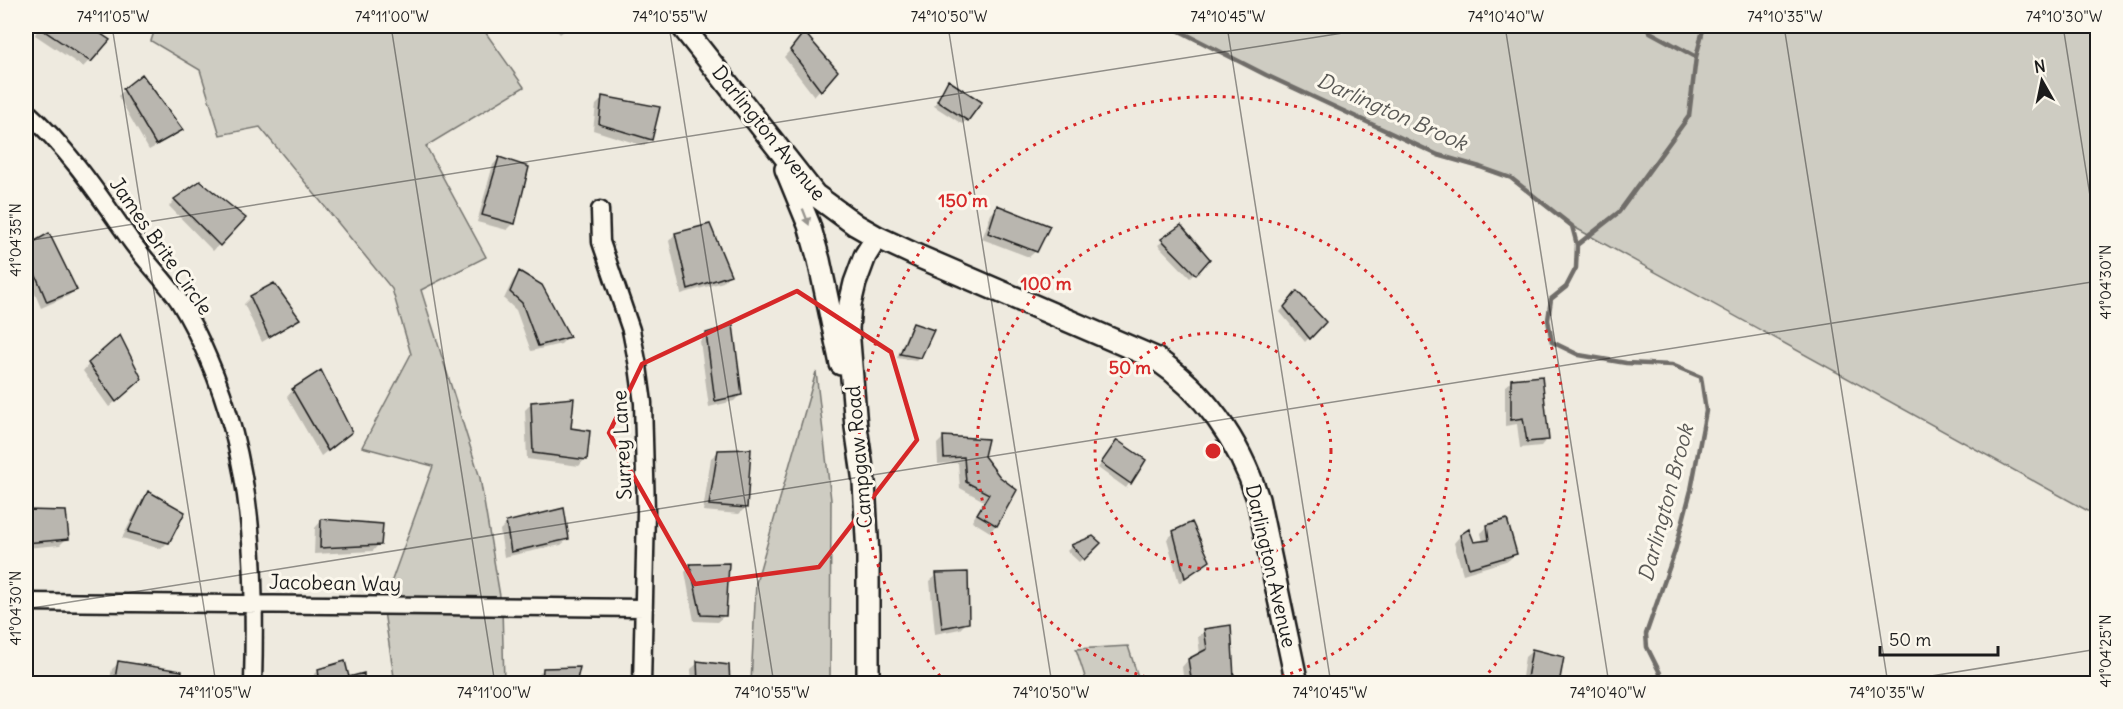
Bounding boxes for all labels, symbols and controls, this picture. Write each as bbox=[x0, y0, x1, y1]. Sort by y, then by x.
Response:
text: 74°11'05"W bbox=[77, 7, 150, 26]
text: 74°11'00"W bbox=[355, 7, 429, 26]
text: 74°10'55"W bbox=[632, 7, 708, 26]
text: 74°10'50"W bbox=[911, 7, 988, 26]
text: 74°10'45"W bbox=[1190, 7, 1266, 26]
text: 74°10'40"W bbox=[1468, 7, 1544, 26]
text: 74°10'35"W bbox=[1747, 7, 1823, 26]
text: 74°10'30"W bbox=[2026, 7, 2103, 26]
north arrow bbox=[2012, 51, 2072, 111]
text: N bbox=[2033, 55, 2047, 77]
street label: Darlington Avenue bbox=[707, 60, 832, 205]
water label: Darlington Brook bbox=[1313, 66, 1473, 157]
street label: James Brite Circle bbox=[105, 172, 218, 319]
text: 150 m bbox=[938, 189, 988, 212]
text: 41°04'35"N bbox=[6, 203, 25, 277]
one-way arrow bbox=[801, 209, 811, 227]
text: 41°04'30"N bbox=[2096, 245, 2115, 319]
text: 100 m bbox=[1021, 272, 1072, 295]
text: 50 m bbox=[1109, 356, 1151, 379]
street label: Campgaw Road bbox=[840, 384, 877, 530]
street label: Surrey Lane bbox=[606, 389, 637, 501]
water label: Darlington Brook bbox=[1632, 420, 1700, 584]
centre of rings bbox=[1203, 441, 1223, 461]
street label: Darlington Avenue bbox=[1241, 482, 1302, 650]
street label: Jacobean Way bbox=[269, 569, 401, 596]
text: 41°04'30"N bbox=[6, 571, 25, 645]
text: 41°04'25"N bbox=[2096, 614, 2115, 688]
scale bar bbox=[1880, 619, 1998, 657]
text: 50 m bbox=[1889, 628, 1931, 651]
text: 74°11'05"W bbox=[179, 683, 252, 702]
text: 74°11'00"W bbox=[457, 683, 531, 702]
text: 74°10'55"W bbox=[734, 683, 810, 702]
text: 74°10'50"W bbox=[1013, 683, 1090, 702]
text: 74°10'45"W bbox=[1292, 683, 1368, 702]
text: 74°10'40"W bbox=[1570, 683, 1646, 702]
text: 74°10'35"W bbox=[1849, 683, 1925, 702]

